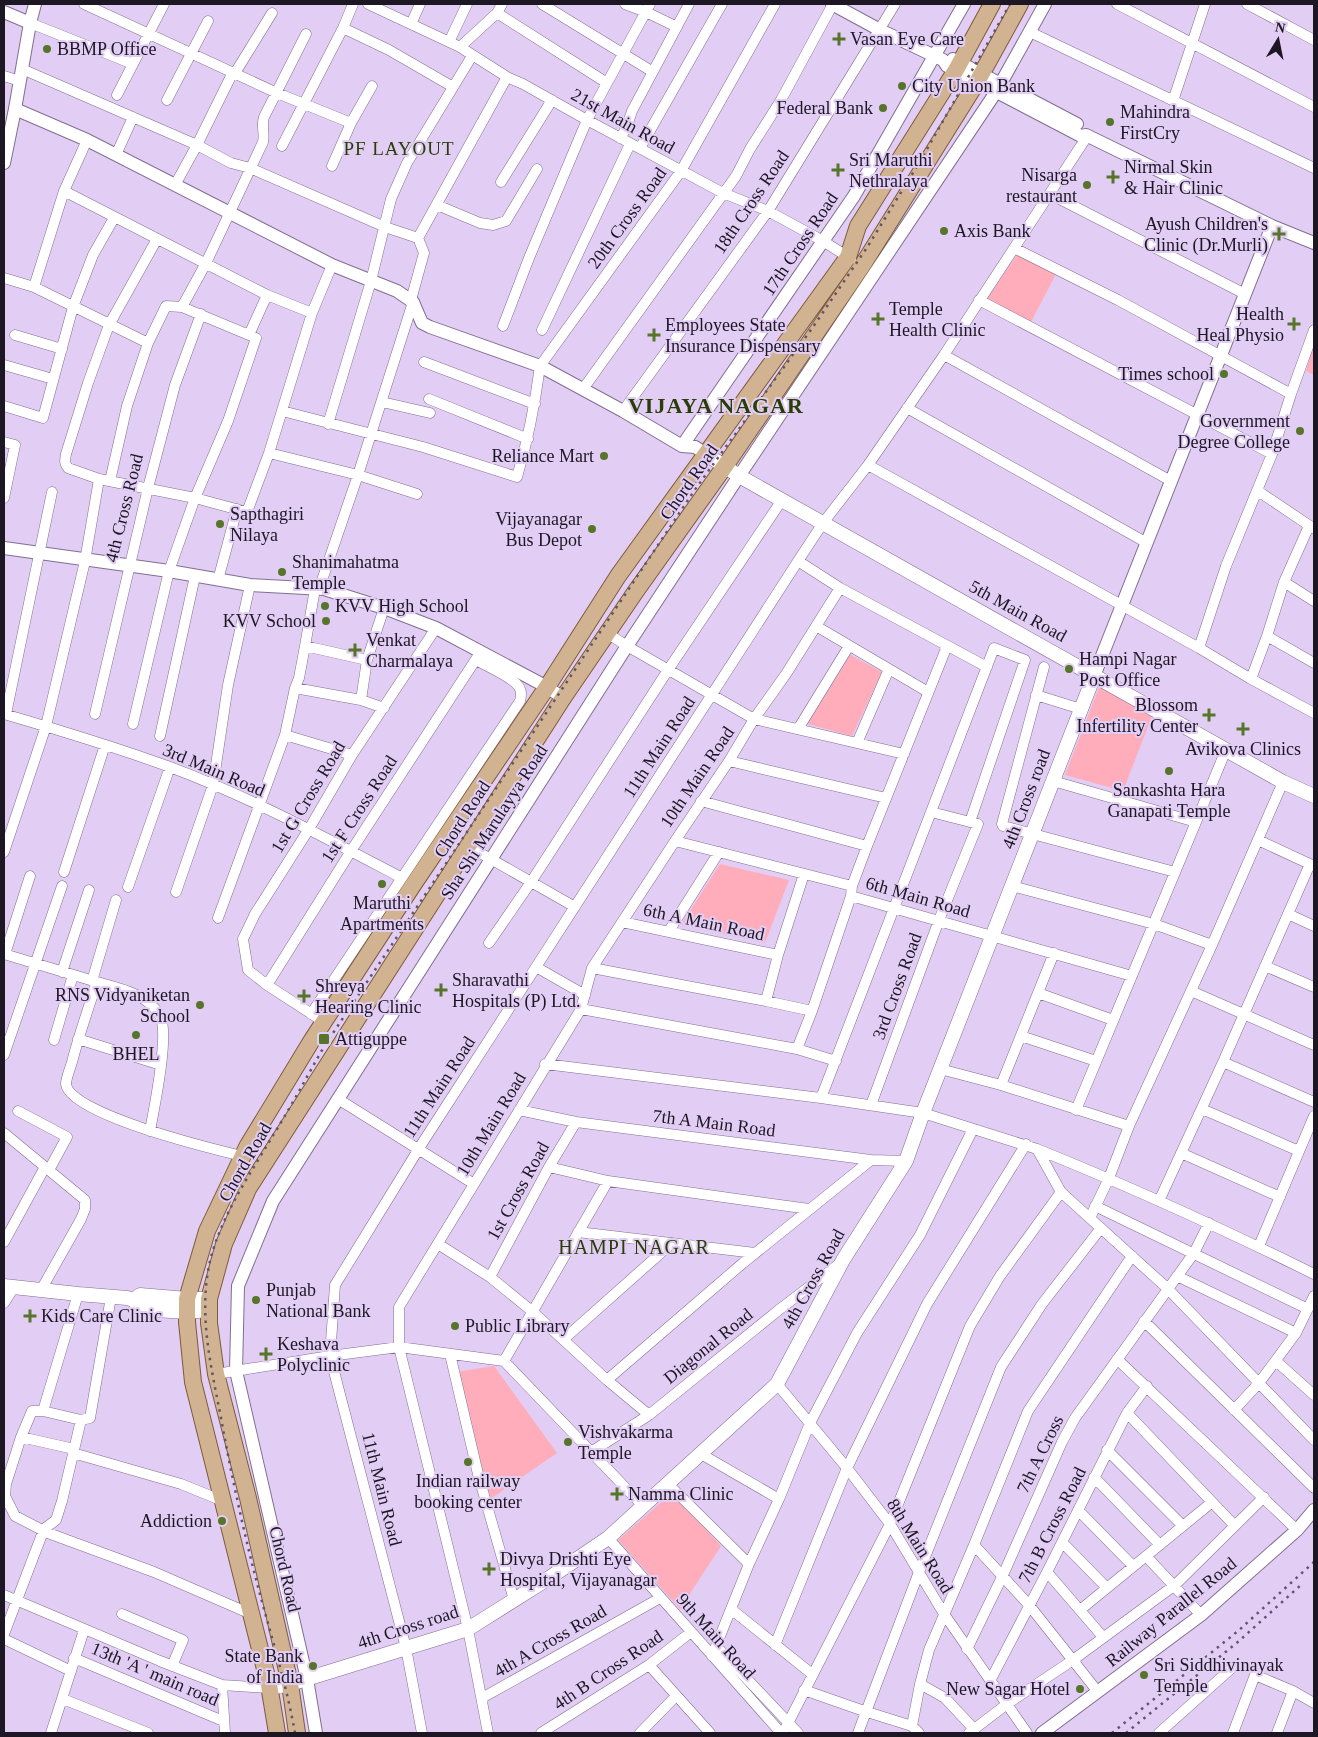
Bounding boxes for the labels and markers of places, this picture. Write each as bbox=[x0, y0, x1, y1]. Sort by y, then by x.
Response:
place label: Vasan Eye Care bbox=[850, 29, 964, 49]
marker: Vasan Eye Care bbox=[832, 32, 846, 46]
place label: BBMP Office bbox=[57, 39, 157, 59]
marker: BBMP Office bbox=[41, 43, 53, 55]
place label: City Union Bank bbox=[912, 76, 1035, 96]
marker: City Union Bank bbox=[896, 80, 908, 92]
place label: Federal Bank bbox=[777, 98, 873, 118]
marker: Federal Bank bbox=[877, 102, 889, 114]
place label: Mahindra FirstCry bbox=[1120, 102, 1190, 143]
marker: Mahindra FirstCry bbox=[1104, 116, 1116, 128]
place label: Sri Maruthi Nethralaya bbox=[849, 150, 933, 191]
place label: Nirmal Skin & Hair Clinic bbox=[1124, 157, 1223, 198]
marker: Sri Maruthi Nethralaya bbox=[831, 163, 845, 177]
place label: Nisarga restaurant bbox=[1006, 165, 1077, 206]
marker: Nirmal Skin & Hair Clinic bbox=[1106, 170, 1120, 184]
marker: Nisarga restaurant bbox=[1081, 179, 1093, 191]
place label: Ayush Children's Clinic (Dr.Murli) bbox=[1144, 214, 1268, 256]
place label: Axis Bank bbox=[954, 221, 1031, 241]
marker: Axis Bank bbox=[938, 225, 950, 237]
marker: Ayush Children's Clinic (Dr.Murli) bbox=[1272, 227, 1286, 241]
place label: Temple Health Clinic bbox=[889, 299, 985, 340]
place label: Health Heal Physio bbox=[1197, 304, 1284, 345]
marker: Temple Health Clinic bbox=[871, 312, 885, 326]
place label: Employees State Insurance Dispensary bbox=[665, 315, 820, 356]
marker: Health Heal Physio bbox=[1288, 318, 1300, 330]
marker: Employees State Insurance Dispensary bbox=[647, 328, 661, 342]
place label: Times school bbox=[1118, 364, 1214, 384]
marker: Times school bbox=[1218, 368, 1230, 380]
place label: Government Degree College bbox=[1178, 411, 1290, 452]
marker: Government Degree College bbox=[1294, 425, 1306, 437]
place label: Reliance Mart bbox=[492, 446, 594, 466]
marker: Reliance Mart bbox=[598, 450, 610, 462]
place label: Sapthagiri Nilaya bbox=[230, 504, 304, 545]
place label: Vijayanagar Bus Depot bbox=[495, 509, 582, 550]
marker: Sapthagiri Nilaya bbox=[214, 518, 226, 530]
marker: Vijayanagar Bus Depot bbox=[586, 523, 598, 535]
place label: Shanimahatma Temple bbox=[292, 552, 399, 593]
marker: Shanimahatma Temple bbox=[276, 566, 288, 578]
place label: KVV High School bbox=[335, 596, 469, 616]
marker: KVV High School bbox=[319, 600, 331, 612]
place label: KVV School bbox=[223, 611, 316, 631]
marker: KVV School bbox=[320, 615, 332, 627]
place label: Venkat Charmalaya bbox=[366, 630, 453, 671]
marker: Venkat Charmalaya bbox=[348, 643, 362, 657]
place label: Hampi Nagar Post Office bbox=[1079, 649, 1176, 690]
marker: Hampi Nagar Post Office bbox=[1063, 663, 1075, 675]
place label: Blossom Infertility Center bbox=[1077, 695, 1198, 736]
marker: Blossom Infertility Center bbox=[1202, 708, 1216, 722]
marker: Avikova Clinics bbox=[1236, 722, 1250, 736]
place label: Avikova Clinics bbox=[1185, 739, 1301, 759]
marker: Sankashta Hara Ganapati Temple bbox=[1163, 765, 1175, 777]
place label: Sankashta Hara Ganapati Temple bbox=[1108, 780, 1230, 821]
marker: Maruthi Apartments bbox=[376, 878, 388, 890]
place label: Maruthi Apartments bbox=[340, 893, 424, 934]
place label: Sharavathi Hospitals (P) Ltd. bbox=[452, 970, 581, 1012]
place label: Shreya Hearing Clinic bbox=[315, 976, 421, 1017]
marker: Sharavathi Hospitals (P) Ltd. bbox=[434, 983, 448, 997]
place label: RNS Vidyaniketan School bbox=[55, 985, 190, 1026]
marker: Shreya Hearing Clinic bbox=[297, 989, 311, 1003]
marker: RNS Vidyaniketan School bbox=[194, 999, 206, 1011]
marker: BHEL bbox=[130, 1029, 142, 1041]
place label: Attiguppe bbox=[335, 1029, 407, 1049]
marker: Attiguppe bbox=[317, 1032, 331, 1046]
place label: BHEL bbox=[113, 1044, 160, 1064]
place label: Punjab National Bank bbox=[266, 1280, 370, 1321]
marker: Punjab National Bank bbox=[250, 1294, 262, 1306]
place label: Kids Care Clinic bbox=[41, 1306, 162, 1326]
marker: Kids Care Clinic bbox=[23, 1309, 37, 1323]
place label: Public Library bbox=[465, 1316, 569, 1336]
marker: Public Library bbox=[449, 1320, 461, 1332]
place label: Keshava Polyclinic bbox=[277, 1334, 350, 1375]
marker: Keshava Polyclinic bbox=[259, 1347, 273, 1361]
place label: Vishvakarma Temple bbox=[578, 1422, 673, 1463]
marker: Vishvakarma Temple bbox=[562, 1436, 574, 1448]
marker: Indian railway booking center bbox=[462, 1456, 474, 1468]
place label: Indian railway booking center bbox=[414, 1471, 522, 1512]
place label: Namma Clinic bbox=[628, 1484, 733, 1504]
marker: Namma Clinic bbox=[610, 1487, 624, 1501]
place label: Addiction bbox=[140, 1511, 212, 1531]
marker: Addiction bbox=[216, 1515, 228, 1527]
place label: Divya Drishti Eye Hospital, Vijayanagar bbox=[500, 1549, 657, 1590]
marker: Divya Drishti Eye Hospital, Vijayanagar bbox=[482, 1562, 496, 1576]
place label: State Bank of India bbox=[225, 1646, 303, 1687]
place label: Sri Siddhivinayak Temple bbox=[1154, 1655, 1284, 1696]
marker: State Bank of India bbox=[307, 1660, 319, 1672]
marker: Sri Siddhivinayak Temple bbox=[1138, 1669, 1150, 1681]
place label: New Sagar Hotel bbox=[946, 1679, 1070, 1699]
marker: New Sagar Hotel bbox=[1074, 1683, 1086, 1695]

